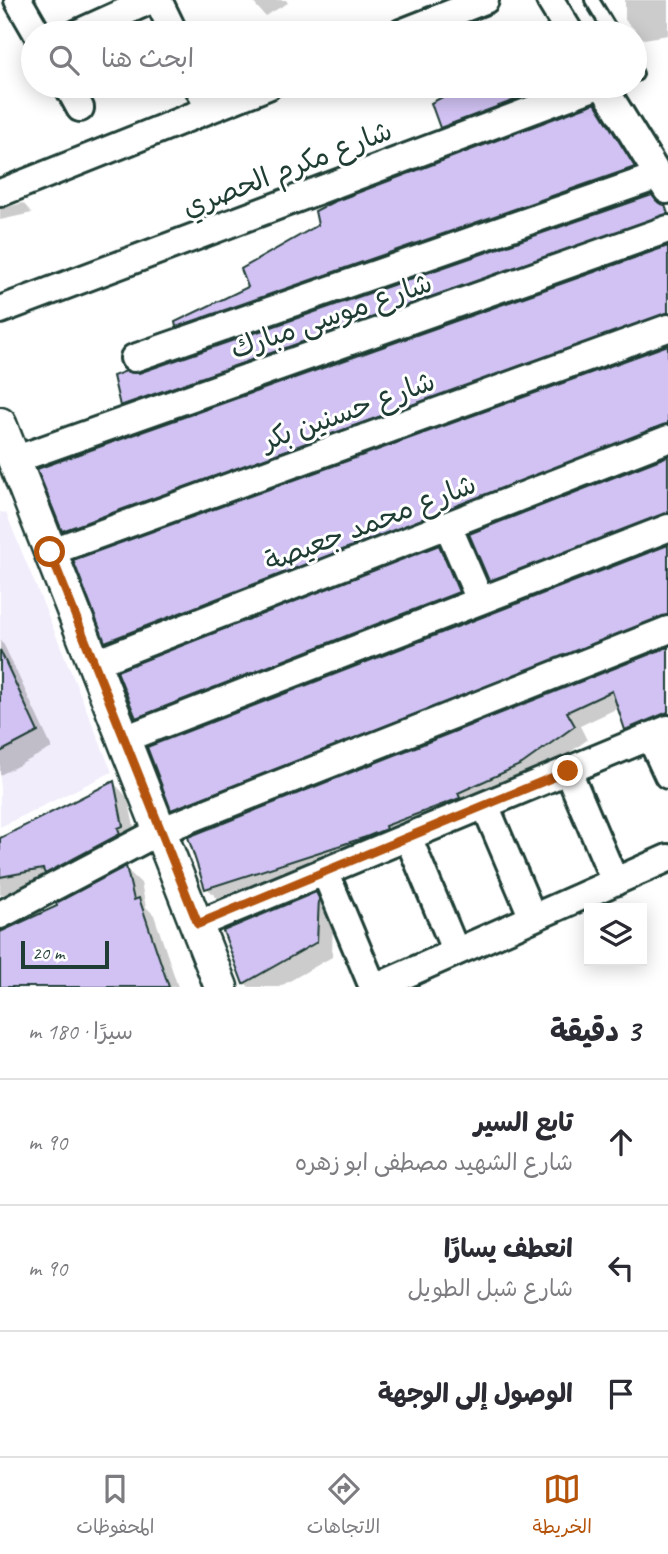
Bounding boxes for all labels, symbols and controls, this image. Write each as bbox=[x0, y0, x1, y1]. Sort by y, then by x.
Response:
search box bbox=[21, 21, 647, 98]
icon: search bbox=[45, 41, 83, 79]
text: ابحث هنا bbox=[101, 42, 194, 75]
street label: شارع مكرم الحصري bbox=[177, 112, 398, 228]
street label: شارع موسى مبارك bbox=[226, 265, 437, 368]
street label: شارع حسنين بكر bbox=[255, 363, 440, 461]
street label: شارع محمد جعيصة bbox=[259, 466, 482, 581]
route start bbox=[34, 536, 65, 567]
route end bbox=[552, 755, 583, 786]
map controls bbox=[584, 903, 647, 966]
button: layers bbox=[584, 903, 647, 966]
scale bar bbox=[21, 938, 108, 970]
text: 20 m bbox=[32, 941, 64, 965]
text: 3 دقيقة bbox=[550, 1012, 640, 1050]
text: سيرًا · 180 m bbox=[28, 1017, 133, 1046]
text: تابع السير bbox=[474, 1106, 573, 1139]
icon: ahead bbox=[602, 1123, 640, 1161]
text: 90 m bbox=[28, 1128, 67, 1157]
text: شارع الشهيد مصطفى ابو زهره bbox=[295, 1148, 573, 1177]
text: انعطف يسارًا bbox=[444, 1232, 573, 1265]
icon: left bbox=[602, 1249, 640, 1287]
text: 90 m bbox=[28, 1254, 67, 1283]
text: شارع شبل الطويل bbox=[407, 1274, 573, 1303]
icon: arrive bbox=[602, 1375, 640, 1413]
text: الوصول إلى الوجهة bbox=[378, 1377, 573, 1410]
tab: المحفوظات bbox=[76, 1470, 154, 1543]
tab: الاتجاهات bbox=[307, 1470, 380, 1543]
tab: الخريطة bbox=[533, 1470, 592, 1543]

